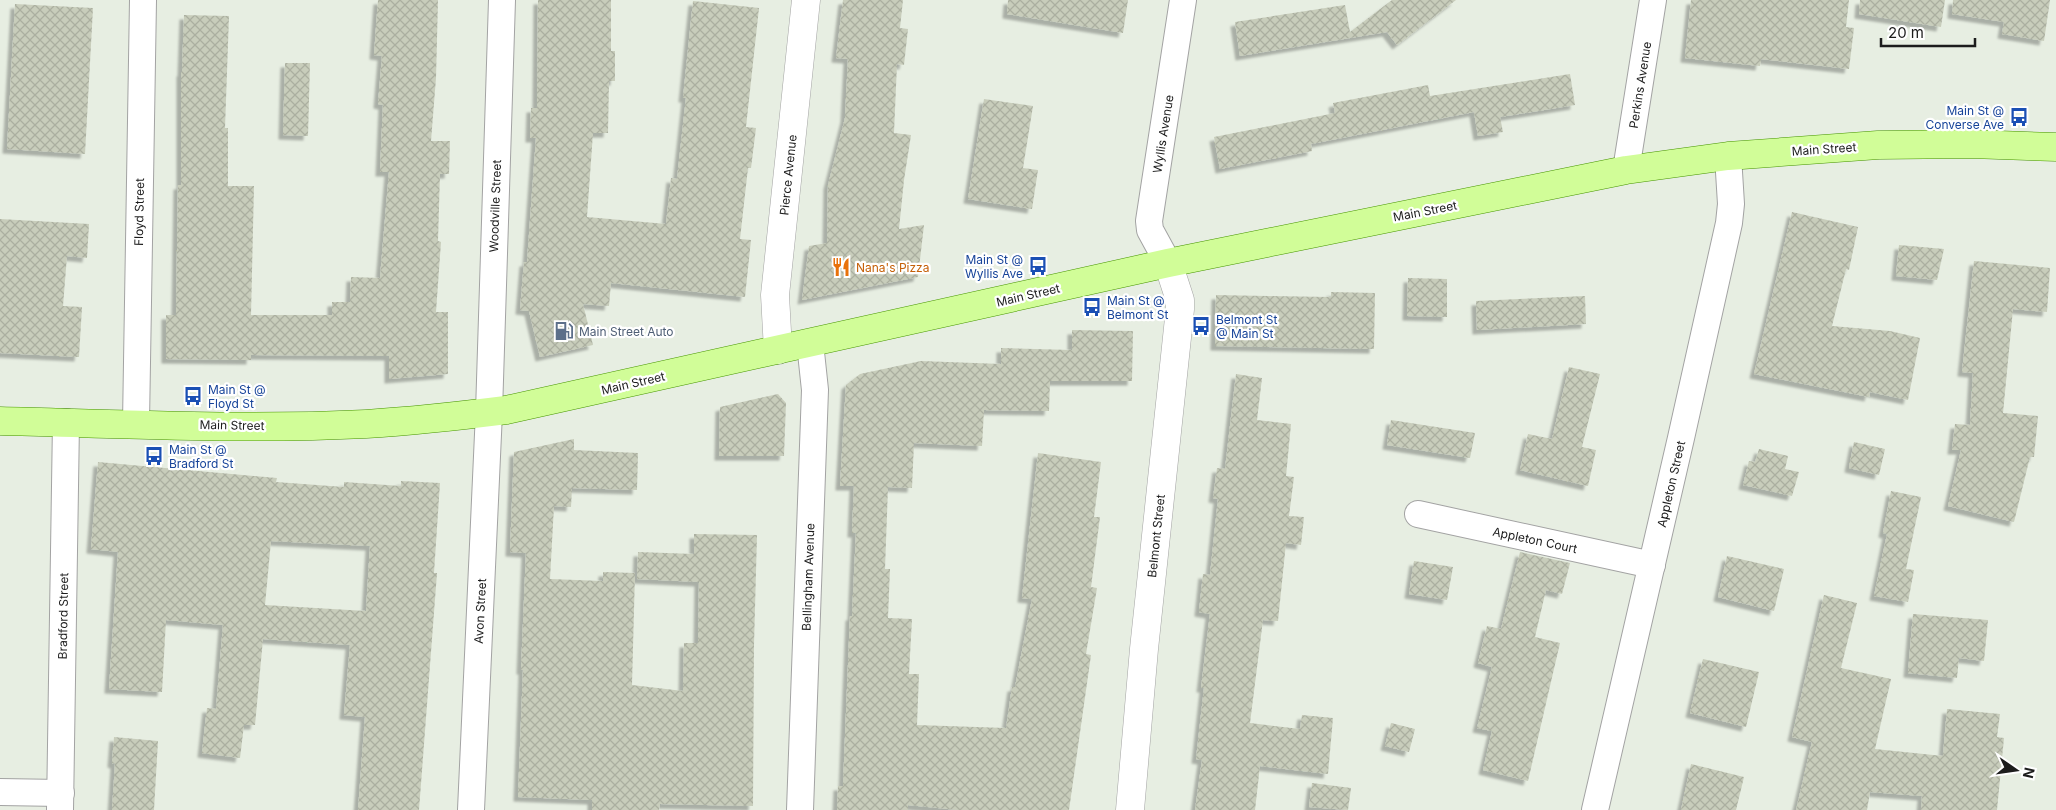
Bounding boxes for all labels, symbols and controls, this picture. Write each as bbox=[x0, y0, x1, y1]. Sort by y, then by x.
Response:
scale bar bbox=[1881, 15, 1975, 47]
text: 20 m bbox=[1888, 23, 1924, 42]
street label: Perkins Avenue bbox=[1626, 40, 1654, 130]
street label: Wyllis Avenue bbox=[1149, 94, 1177, 174]
place label: Main St @ Converse Ave bbox=[1925, 103, 2004, 132]
bus stop icon: Main St @ Converse Ave bbox=[2008, 106, 2030, 128]
street label: Pierce Avenue bbox=[776, 134, 800, 216]
street label: Main Street bbox=[1791, 139, 1857, 159]
street label: Woodville Street bbox=[486, 159, 504, 253]
street label: Floyd Street bbox=[131, 178, 147, 246]
street label: Main Street bbox=[1392, 197, 1458, 225]
place label: Main St @ Wyllis Ave bbox=[965, 252, 1023, 281]
bus stop icon: Main St @ Wyllis Ave bbox=[1027, 255, 1049, 277]
restaurant icon: Nana's Pizza bbox=[830, 256, 852, 278]
place label: Nana's Pizza bbox=[856, 260, 929, 275]
street label: Main Street bbox=[995, 280, 1061, 310]
place label: Main St @ Belmont St bbox=[1107, 293, 1169, 322]
bus stop icon: Main St @ Belmont St bbox=[1081, 296, 1103, 318]
place label: Belmont St @ Main St bbox=[1216, 312, 1278, 341]
bus stop icon: Belmont St @ Main St bbox=[1190, 315, 1212, 337]
fuel station icon: Main Street Auto bbox=[553, 320, 575, 342]
place label: Main Street Auto bbox=[579, 324, 674, 339]
street label: Main Street bbox=[600, 368, 666, 398]
place label: Main St @ Floyd St bbox=[208, 382, 266, 411]
bus stop icon: Main St @ Floyd St bbox=[182, 385, 204, 407]
street label: Main Street bbox=[199, 417, 265, 433]
street label: Appleton Street bbox=[1654, 439, 1688, 529]
place label: Main St @ Bradford St bbox=[169, 442, 233, 471]
bus stop icon: Main St @ Bradford St bbox=[143, 445, 165, 467]
street label: Belmont Street bbox=[1144, 494, 1168, 578]
street label: Bellingham Avenue bbox=[799, 523, 817, 631]
street label: Appleton Court bbox=[1491, 524, 1579, 556]
street label: Bradford Street bbox=[55, 572, 71, 659]
street label: Avon Street bbox=[471, 578, 489, 644]
north arrow bbox=[1991, 745, 2041, 795]
text: N bbox=[2020, 766, 2039, 780]

